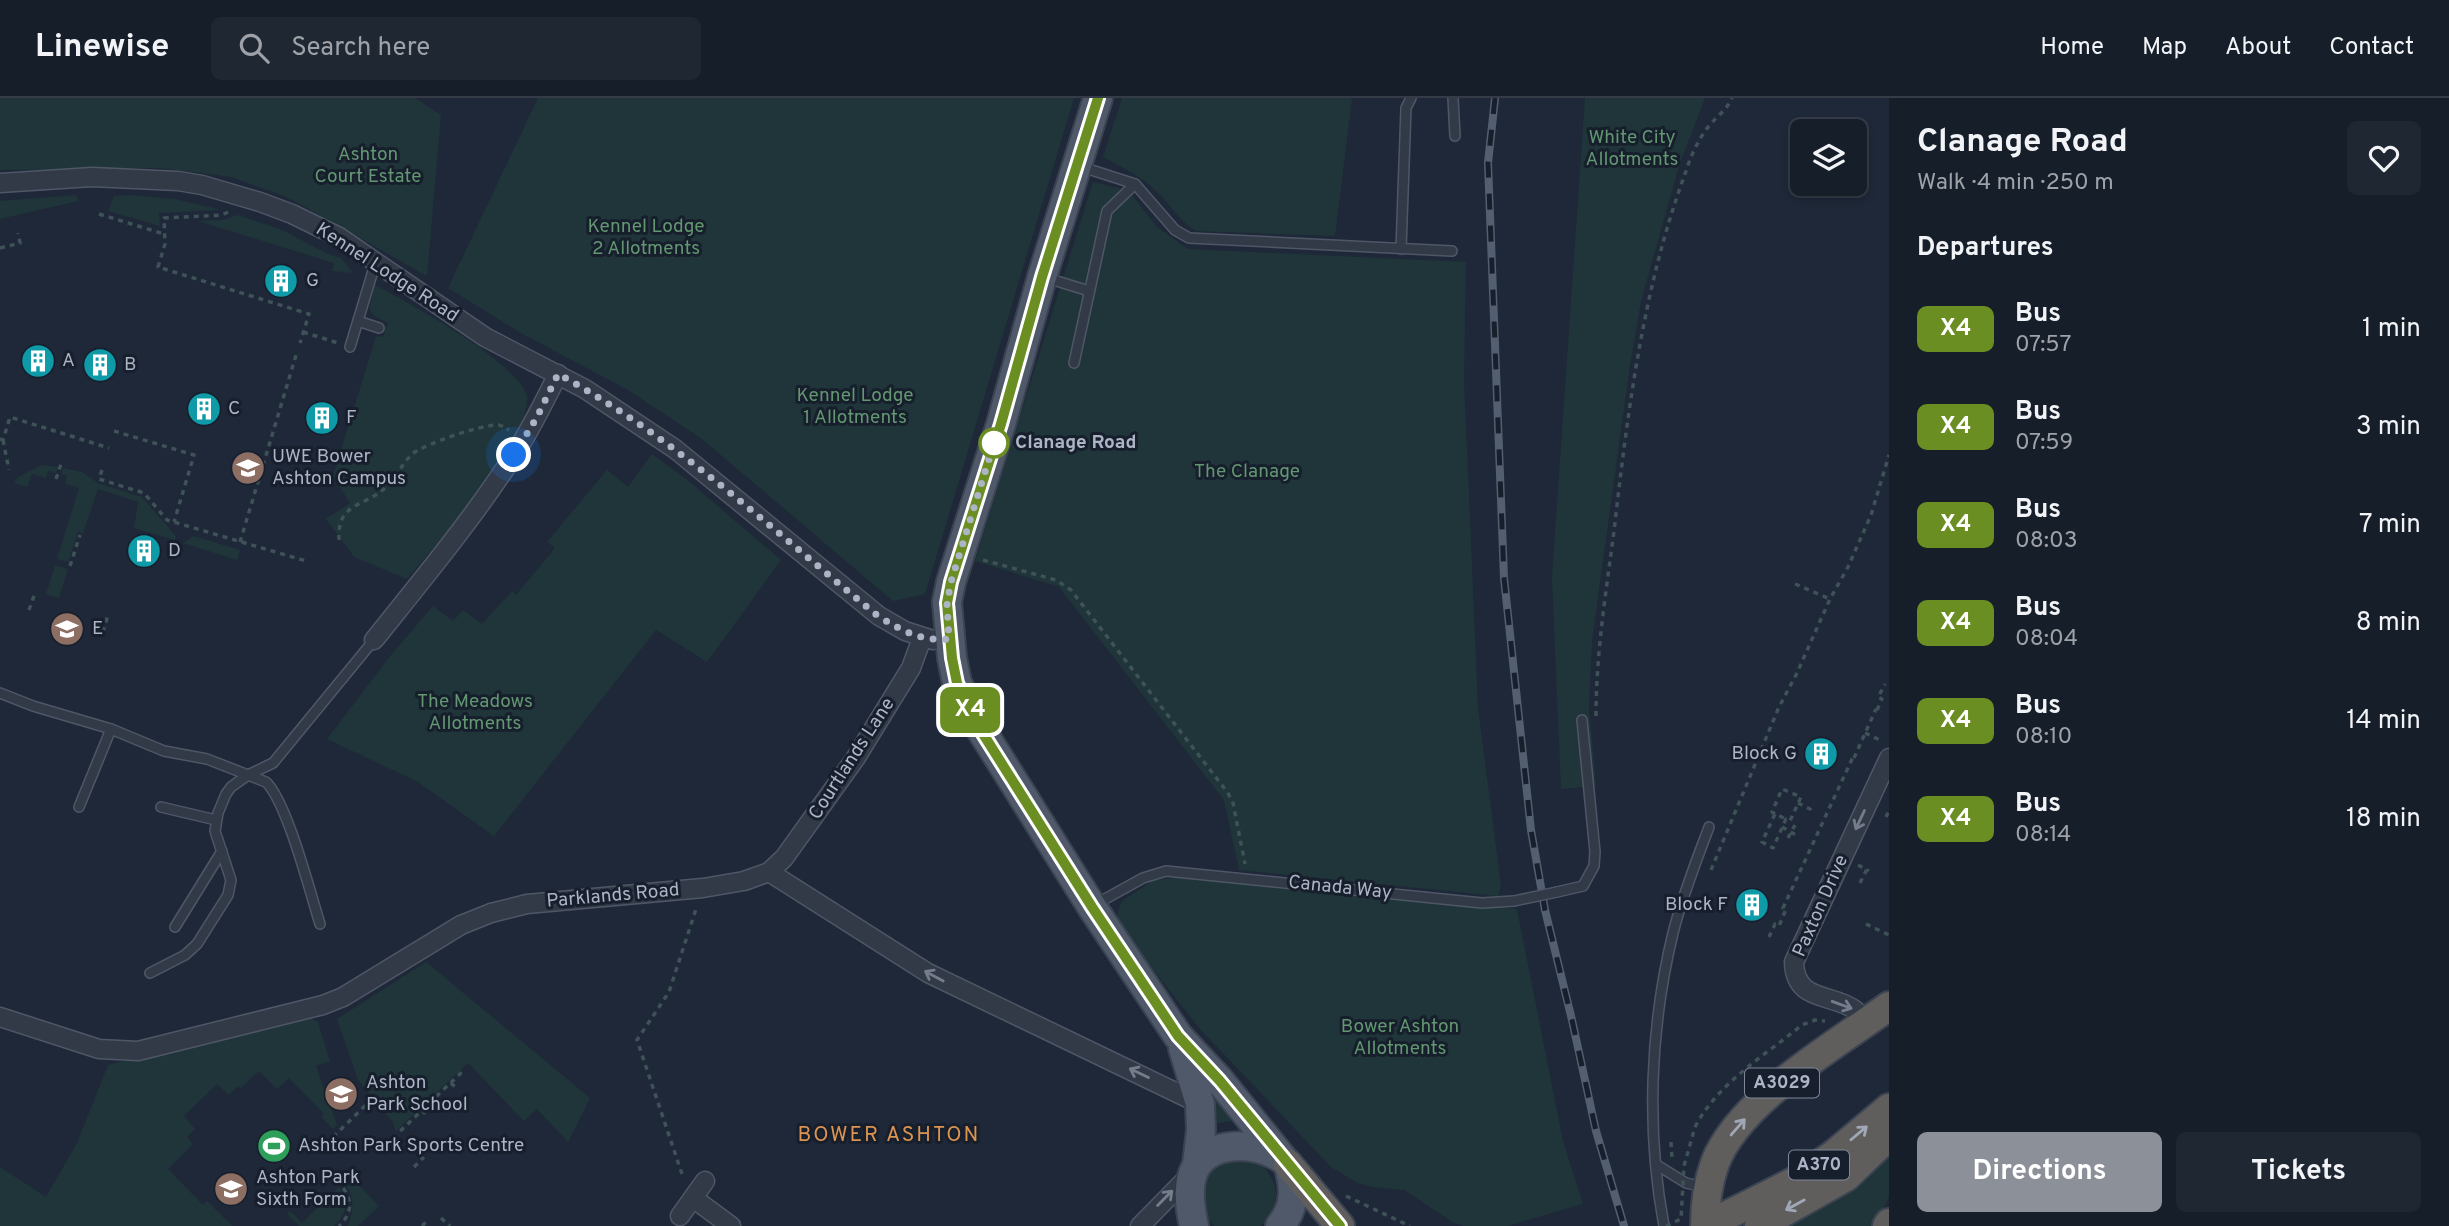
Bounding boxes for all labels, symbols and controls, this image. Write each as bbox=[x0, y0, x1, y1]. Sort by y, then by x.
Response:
search box bbox=[211, 17, 701, 80]
text: Linewise bbox=[35, 27, 169, 69]
icon: search bbox=[235, 29, 273, 67]
text: Search here bbox=[291, 32, 430, 65]
text: Home bbox=[2040, 33, 2104, 63]
text: Map bbox=[2142, 33, 2187, 63]
text: About bbox=[2225, 33, 2291, 63]
text: Contact bbox=[2329, 33, 2414, 63]
map controls bbox=[1790, 119, 1867, 196]
button: layers bbox=[1790, 119, 1867, 196]
button: heart bbox=[2347, 121, 2421, 195]
text: Clanage Road bbox=[1917, 122, 2128, 164]
park label: White City Allotments bbox=[1586, 126, 1678, 172]
park label: Ashton Court Estate bbox=[315, 143, 421, 189]
text: Walk · 4 min · 250 m bbox=[1917, 169, 2114, 198]
park label: Kennel Lodge 2 Allotments bbox=[587, 215, 705, 261]
street label: Kennel Lodge Road bbox=[311, 218, 463, 328]
text: Departures bbox=[1917, 232, 2054, 265]
building icon: G bbox=[262, 262, 300, 300]
place label: G bbox=[306, 269, 319, 293]
text: Bus bbox=[2015, 298, 2061, 331]
text: 1 min bbox=[2362, 313, 2421, 346]
text: X4 bbox=[1940, 314, 1971, 344]
text: 07:57 bbox=[2015, 331, 2071, 360]
building icon: A bbox=[19, 342, 57, 380]
building icon: B bbox=[81, 346, 119, 384]
place label: A bbox=[62, 349, 75, 373]
place label: B bbox=[124, 353, 136, 377]
park label: Kennel Lodge 1 Allotments bbox=[796, 384, 914, 430]
building icon: C bbox=[185, 390, 223, 428]
text: Bus bbox=[2015, 396, 2061, 429]
place label: C bbox=[228, 397, 240, 421]
building icon: F bbox=[303, 399, 341, 437]
place label: F bbox=[346, 406, 357, 430]
text: 3 min bbox=[2356, 411, 2421, 444]
text: X4 bbox=[1940, 412, 1971, 442]
marker: Clanage Road bbox=[979, 428, 1009, 458]
text: 07:59 bbox=[2015, 429, 2073, 458]
place label: Clanage Road bbox=[1015, 431, 1136, 455]
your location bbox=[496, 437, 531, 472]
place label: UWE Bower Ashton Campus bbox=[272, 445, 406, 491]
school or university icon: UWE Bower Ashton Campus bbox=[229, 449, 267, 487]
park label: The Clanage bbox=[1194, 460, 1300, 484]
text: Bus bbox=[2015, 494, 2061, 527]
text: 7 min bbox=[2359, 509, 2421, 542]
text: X4 bbox=[1940, 510, 1971, 540]
text: 08:03 bbox=[2015, 527, 2078, 556]
building icon: D bbox=[125, 532, 163, 570]
place label: D bbox=[168, 539, 181, 563]
text: Bus bbox=[2015, 592, 2061, 625]
text: 8 min bbox=[2356, 607, 2421, 640]
text: X4 bbox=[1940, 608, 1971, 638]
school or university icon: E bbox=[48, 610, 86, 648]
place label: E bbox=[92, 617, 103, 641]
text: 08:04 bbox=[2015, 625, 2078, 654]
line badge: X4 bbox=[939, 687, 1002, 733]
park label: The Meadows Allotments bbox=[417, 690, 533, 736]
text: Bus bbox=[2015, 690, 2061, 723]
street label: Courtlands Lane bbox=[804, 693, 900, 825]
text: X4 bbox=[954, 695, 986, 725]
text: 14 min bbox=[2346, 705, 2421, 738]
text: X4 bbox=[1940, 706, 1971, 736]
text: 08:10 bbox=[2015, 723, 2072, 752]
building icon: Block G bbox=[1802, 735, 1840, 773]
place label: Block G bbox=[1732, 742, 1797, 766]
text: Bus bbox=[2015, 788, 2061, 821]
text: 18 min bbox=[2346, 803, 2421, 836]
text: X4 bbox=[1940, 804, 1971, 834]
one-way arrow bbox=[1853, 809, 1866, 830]
text: 08:14 bbox=[2015, 821, 2071, 850]
street label: Paxton Drive bbox=[1788, 851, 1854, 961]
street label: Canada Way bbox=[1287, 871, 1393, 905]
street label: Parklands Road bbox=[545, 878, 681, 914]
building icon: Block F bbox=[1733, 886, 1771, 924]
place label: Block F bbox=[1665, 893, 1728, 917]
one-way arrow bbox=[924, 969, 945, 982]
one-way arrow bbox=[1831, 1000, 1853, 1012]
park label: Bower Ashton Allotments bbox=[1341, 1015, 1459, 1061]
one-way arrow bbox=[1129, 1066, 1150, 1080]
road number: A3029 bbox=[1745, 1068, 1819, 1098]
place label: Ashton Park School bbox=[366, 1071, 468, 1117]
school or university icon: Ashton Park School bbox=[322, 1075, 360, 1113]
one-way arrow bbox=[1729, 1119, 1745, 1137]
district label: BOWER ASHTON bbox=[798, 1122, 980, 1149]
one-way arrow bbox=[1850, 1125, 1868, 1141]
sports icon: Ashton Park Sports Centre bbox=[255, 1127, 293, 1165]
button: Directions bbox=[1917, 1132, 2162, 1212]
button: Tickets bbox=[2176, 1132, 2421, 1212]
place label: Ashton Park Sports Centre bbox=[298, 1134, 524, 1158]
road number: A370 bbox=[1789, 1150, 1849, 1180]
place label: Ashton Park Sixth Form bbox=[256, 1166, 360, 1212]
school or university icon: Ashton Park Sixth Form bbox=[212, 1170, 250, 1208]
one-way arrow bbox=[1157, 1189, 1174, 1206]
one-way arrow bbox=[1786, 1198, 1806, 1212]

